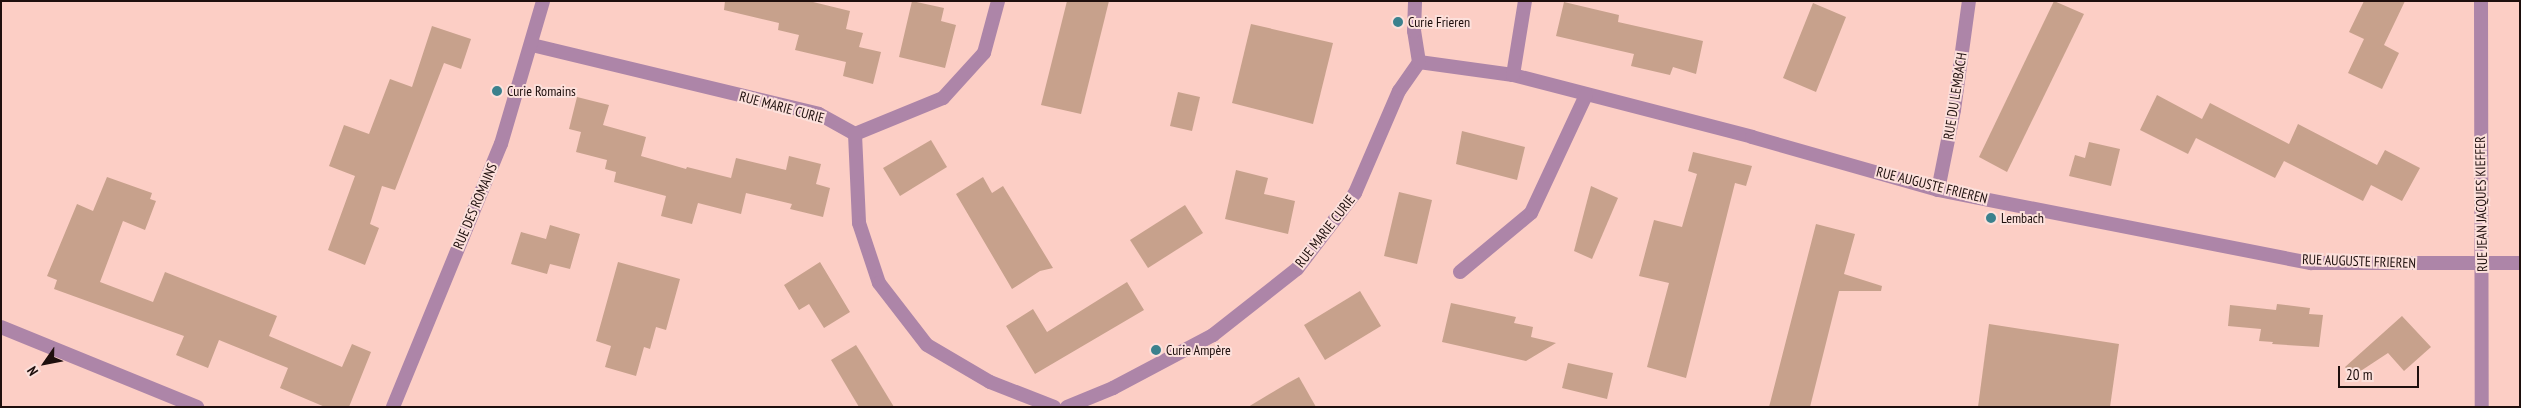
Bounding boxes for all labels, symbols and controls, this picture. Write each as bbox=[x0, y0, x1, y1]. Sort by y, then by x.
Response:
place label: Curie Frieren bbox=[1408, 14, 1470, 30]
marker: Curie Frieren bbox=[1392, 16, 1404, 28]
street label: RUE DU LEMBACH bbox=[1940, 51, 1970, 141]
place label: Curie Romains bbox=[507, 83, 576, 99]
marker: Curie Romains bbox=[491, 85, 503, 97]
street label: RUE MARIE CURIE bbox=[738, 88, 826, 126]
street label: RUE JEAN JACQUES KIEFFER bbox=[2471, 136, 2491, 272]
street label: RUE DES ROMAINS bbox=[449, 161, 501, 251]
street label: RUE AUGUSTE FRIEREN bbox=[1874, 163, 1990, 207]
street label: RUE MARIE CURIE bbox=[1292, 191, 1358, 271]
place label: Lembach bbox=[2001, 210, 2044, 226]
marker: Lembach bbox=[1985, 212, 1997, 224]
street label: RUE AUGUSTE FRIEREN bbox=[2302, 251, 2416, 271]
north arrow bbox=[20, 338, 70, 388]
place label: Curie Ampère bbox=[1166, 342, 1231, 358]
marker: Curie Ampère bbox=[1150, 344, 1162, 356]
scale bar bbox=[2341, 356, 2422, 388]
text: N bbox=[23, 363, 42, 379]
text: 20 m bbox=[2346, 365, 2372, 384]

